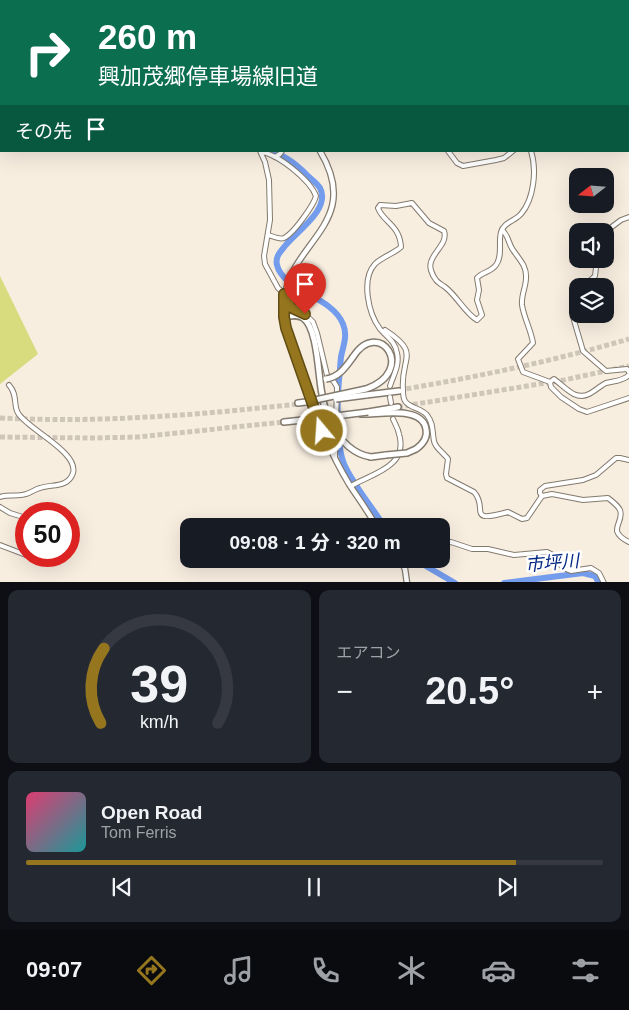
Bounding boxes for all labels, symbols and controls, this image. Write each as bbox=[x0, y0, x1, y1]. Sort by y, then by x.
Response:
text: 260 m bbox=[98, 17, 197, 56]
icon: right bbox=[15, 20, 80, 85]
text: 興加茂郷停車場線旧道 bbox=[98, 64, 318, 89]
icon: arrive bbox=[82, 115, 110, 143]
text: その先 bbox=[15, 121, 72, 142]
north arrow bbox=[569, 168, 614, 212]
map controls bbox=[569, 168, 614, 323]
button: sound bbox=[569, 223, 614, 268]
pin bbox=[284, 263, 326, 314]
icon: arrive bbox=[291, 270, 319, 298]
button: layers bbox=[569, 278, 614, 323]
position arrow bbox=[295, 404, 347, 456]
speed limit sign: 50 bbox=[15, 502, 80, 567]
text: 09:08 · 1 分 · 320 m bbox=[229, 532, 401, 553]
water label: 市坪川 bbox=[524, 551, 582, 575]
text: エアコン bbox=[337, 644, 401, 661]
text: 39 bbox=[130, 655, 188, 713]
text: 20.5° bbox=[425, 670, 514, 712]
text: − bbox=[337, 676, 353, 707]
text: + bbox=[587, 676, 603, 707]
text: km/h bbox=[140, 712, 179, 732]
text: Open Road bbox=[101, 802, 202, 823]
text: Tom Ferris bbox=[101, 824, 177, 841]
icon: previous bbox=[108, 873, 136, 901]
icon: pause bbox=[300, 873, 328, 901]
icon: next bbox=[493, 873, 521, 901]
icon: directions bbox=[134, 953, 169, 988]
icon: music bbox=[221, 953, 256, 988]
icon: phone bbox=[308, 953, 343, 988]
icon: climate bbox=[394, 953, 429, 988]
icon: car bbox=[481, 953, 516, 988]
icon: filters bbox=[568, 953, 603, 988]
text: 09:07 bbox=[26, 957, 82, 982]

